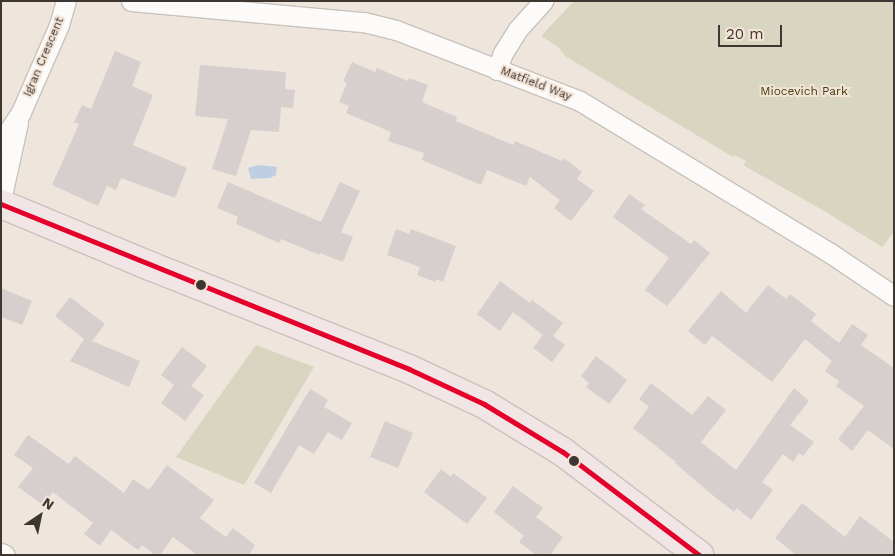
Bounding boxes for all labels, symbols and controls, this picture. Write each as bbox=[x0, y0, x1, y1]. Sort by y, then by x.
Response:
street label: Igran Crescent bbox=[21, 15, 67, 99]
scale bar bbox=[720, 15, 784, 47]
text: 20 m bbox=[726, 25, 764, 43]
street label: Matfield Way bbox=[498, 64, 574, 104]
park label: Miocevich Park bbox=[760, 85, 848, 99]
unlabelled marker bbox=[196, 280, 206, 290]
unlabelled marker bbox=[569, 456, 579, 466]
north arrow bbox=[15, 491, 65, 541]
text: N bbox=[40, 494, 57, 513]

